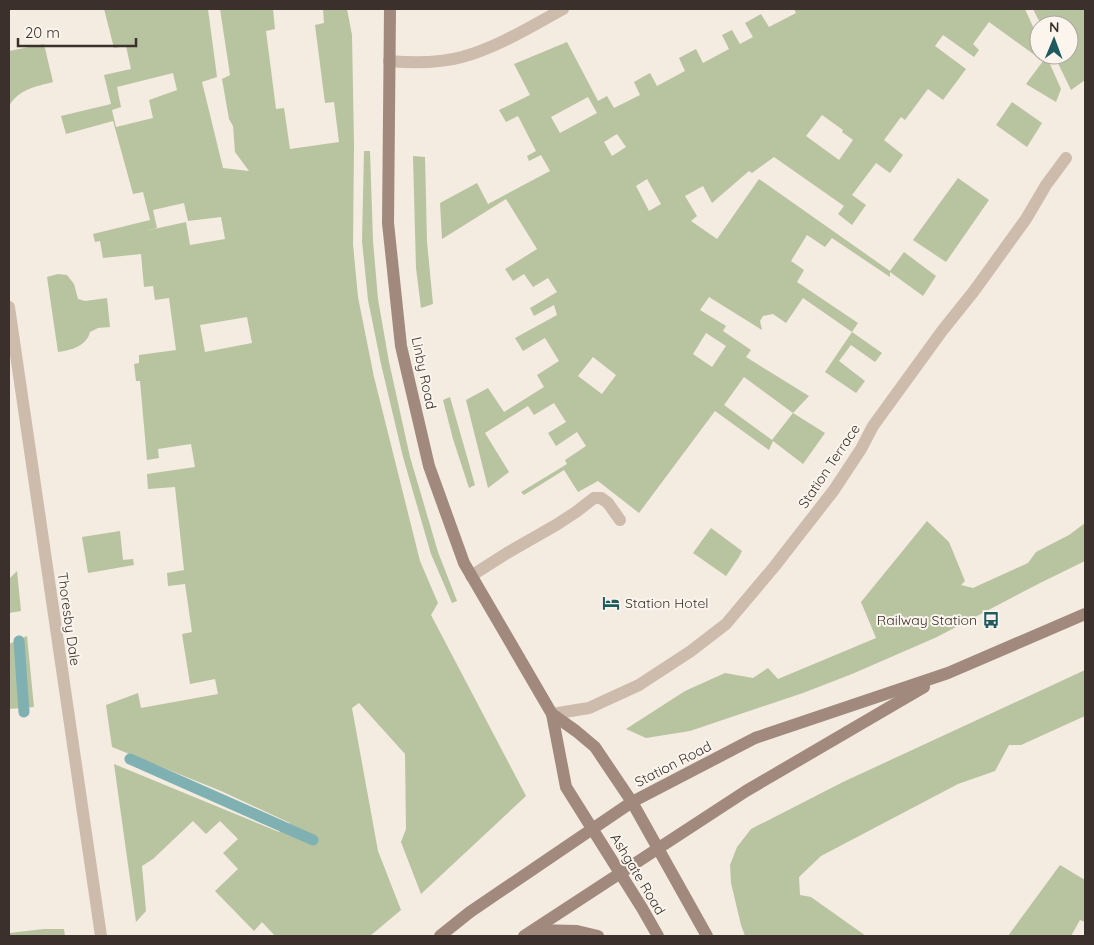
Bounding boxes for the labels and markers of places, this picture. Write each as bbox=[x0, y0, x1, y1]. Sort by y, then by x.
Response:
hotel icon: Station Hotel bbox=[601, 593, 621, 613]
place label: Station Hotel bbox=[625, 594, 709, 612]
bus stop icon: Railway Station bbox=[981, 610, 1001, 630]
place label: Railway Station bbox=[877, 611, 977, 629]

